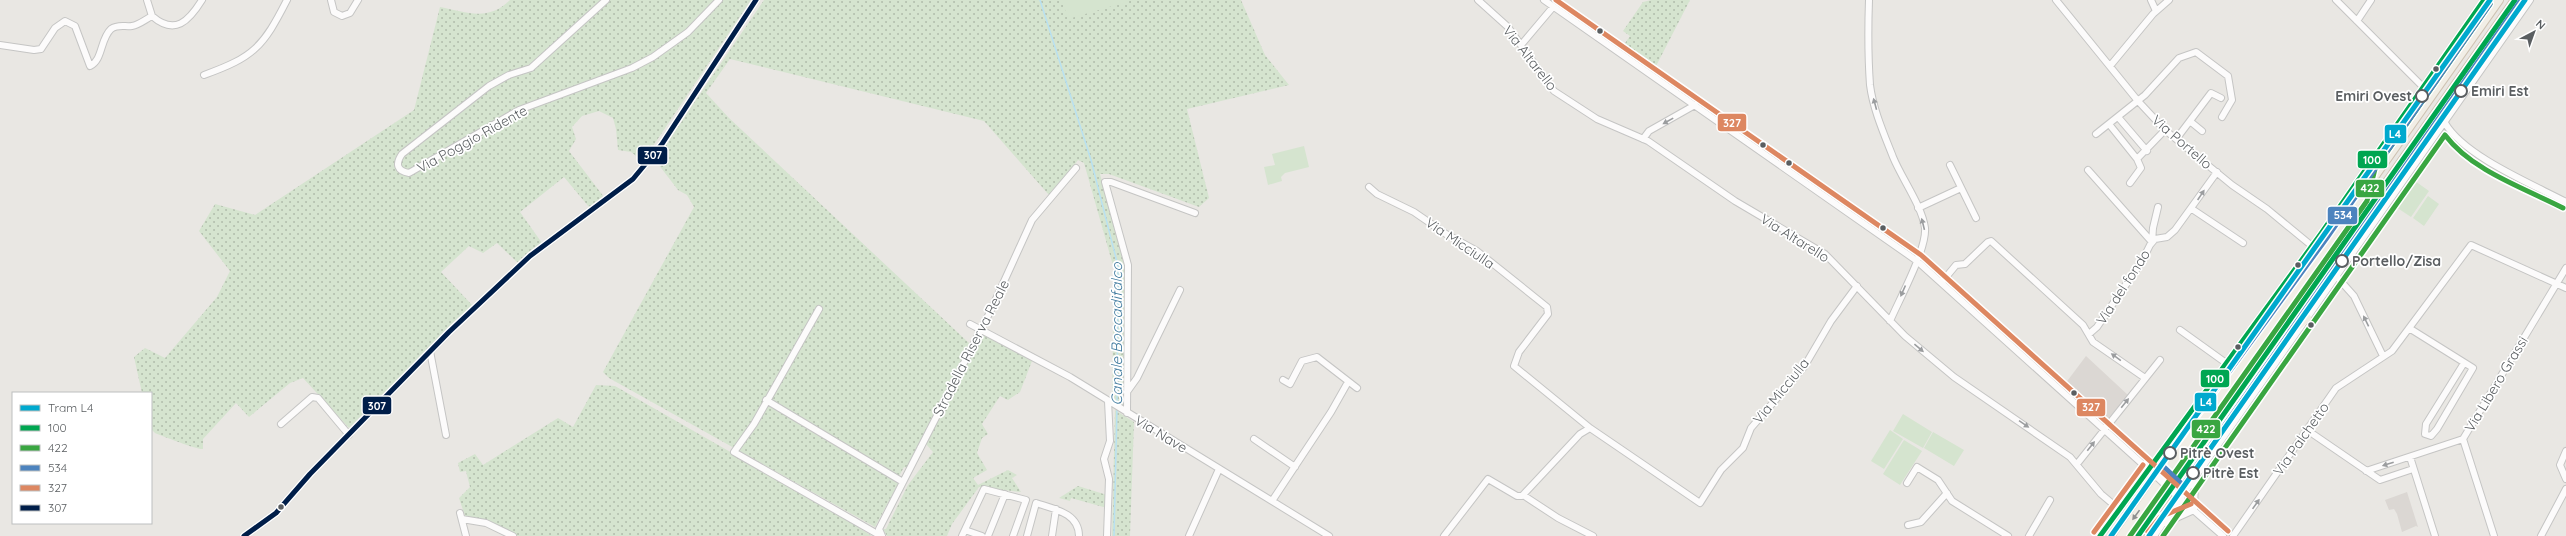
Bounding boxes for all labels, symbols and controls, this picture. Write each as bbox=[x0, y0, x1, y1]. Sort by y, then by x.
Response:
north arrow bbox=[2514, 12, 2554, 52]
text: N bbox=[2533, 17, 2548, 32]
street label: Via Altarello bbox=[1499, 22, 1561, 94]
unlabelled marker bbox=[1595, 26, 1605, 36]
unlabelled marker bbox=[2431, 64, 2441, 74]
place label: Emiri Est bbox=[2471, 82, 2529, 100]
marker: Emiri Est bbox=[2454, 84, 2468, 98]
place label: Emiri Ovest bbox=[2335, 87, 2412, 105]
marker: Emiri Ovest bbox=[2415, 89, 2429, 103]
one-way arrow bbox=[1872, 97, 1878, 109]
street label: Via Poggio Ridente bbox=[414, 101, 530, 177]
street label: Via Portello bbox=[2148, 111, 2216, 173]
line badge: 327 bbox=[1717, 113, 1747, 132]
text: 327 bbox=[1723, 116, 1741, 130]
one-way arrow bbox=[1662, 118, 1674, 125]
line badge: L4 bbox=[2384, 124, 2407, 144]
text: L4 bbox=[2389, 127, 2402, 141]
unlabelled marker bbox=[1758, 140, 1768, 150]
line badge: 307 bbox=[637, 146, 668, 165]
text: 307 bbox=[644, 148, 662, 162]
line badge: 100 bbox=[2357, 150, 2388, 169]
text: 100 bbox=[2363, 153, 2381, 167]
unlabelled marker bbox=[1784, 158, 1794, 168]
line badge: 422 bbox=[2355, 179, 2385, 198]
text: 422 bbox=[2361, 181, 2380, 195]
one-way arrow bbox=[2197, 190, 2205, 200]
line badge: 534 bbox=[2327, 206, 2358, 225]
text: 534 bbox=[2334, 208, 2353, 222]
street label: Via Altarello bbox=[1757, 210, 1833, 266]
street label: Via Micciulla bbox=[1422, 213, 1498, 273]
one-way arrow bbox=[1920, 217, 1926, 230]
unlabelled marker bbox=[1878, 223, 1888, 233]
street label: Via del fondo bbox=[2092, 246, 2154, 328]
place label: Portello/Zisa bbox=[2352, 252, 2441, 270]
marker: Portello/Zisa bbox=[2335, 254, 2349, 268]
unlabelled marker bbox=[2293, 260, 2303, 270]
water label: Canale Boccadifalco bbox=[1107, 262, 1126, 405]
street label: Stradella Riserva Reale bbox=[929, 277, 1013, 419]
one-way arrow bbox=[1900, 285, 1906, 297]
one-way arrow bbox=[2363, 316, 2369, 327]
unlabelled marker bbox=[2306, 320, 2316, 330]
street label: Via Libero Grassi bbox=[2460, 333, 2532, 435]
unlabelled marker bbox=[2233, 342, 2243, 352]
one-way arrow bbox=[1913, 344, 1924, 353]
one-way arrow bbox=[2110, 353, 2121, 361]
street label: Via Micciulla bbox=[1749, 354, 1813, 428]
line badge: 100 bbox=[2200, 369, 2230, 388]
text: 100 bbox=[2206, 372, 2224, 386]
unlabelled marker bbox=[2069, 388, 2079, 398]
legend bbox=[12, 392, 152, 524]
line badge: L4 bbox=[2194, 392, 2217, 412]
text: L4 bbox=[2200, 395, 2213, 409]
line badge: 307 bbox=[362, 396, 392, 415]
line badge: 327 bbox=[2076, 398, 2106, 417]
one-way arrow bbox=[2120, 398, 2129, 409]
text: 307 bbox=[368, 399, 386, 413]
street label: Via Palchetto bbox=[2269, 399, 2333, 479]
text: Tram L4 bbox=[48, 400, 93, 415]
text: 327 bbox=[2082, 400, 2100, 414]
street label: Via Nave bbox=[1131, 411, 1191, 457]
line badge: 422 bbox=[2191, 419, 2221, 439]
text: 100 bbox=[48, 420, 67, 435]
one-way arrow bbox=[2019, 420, 2029, 428]
text: 422 bbox=[2197, 422, 2216, 436]
text: 422 bbox=[48, 440, 68, 455]
one-way arrow bbox=[2086, 441, 2095, 452]
place label: Pitrè Ovest bbox=[2180, 444, 2255, 462]
marker: Pitrè Ovest bbox=[2163, 446, 2177, 460]
text: 534 bbox=[48, 460, 67, 475]
one-way arrow bbox=[2381, 461, 2393, 467]
place label: Pitrè Est bbox=[2203, 464, 2259, 482]
marker: Pitrè Est bbox=[2186, 466, 2200, 480]
text: 327 bbox=[48, 480, 67, 495]
one-way arrow bbox=[2252, 499, 2260, 509]
text: 307 bbox=[48, 500, 67, 515]
unlabelled marker bbox=[276, 502, 286, 512]
one-way arrow bbox=[2132, 510, 2140, 520]

